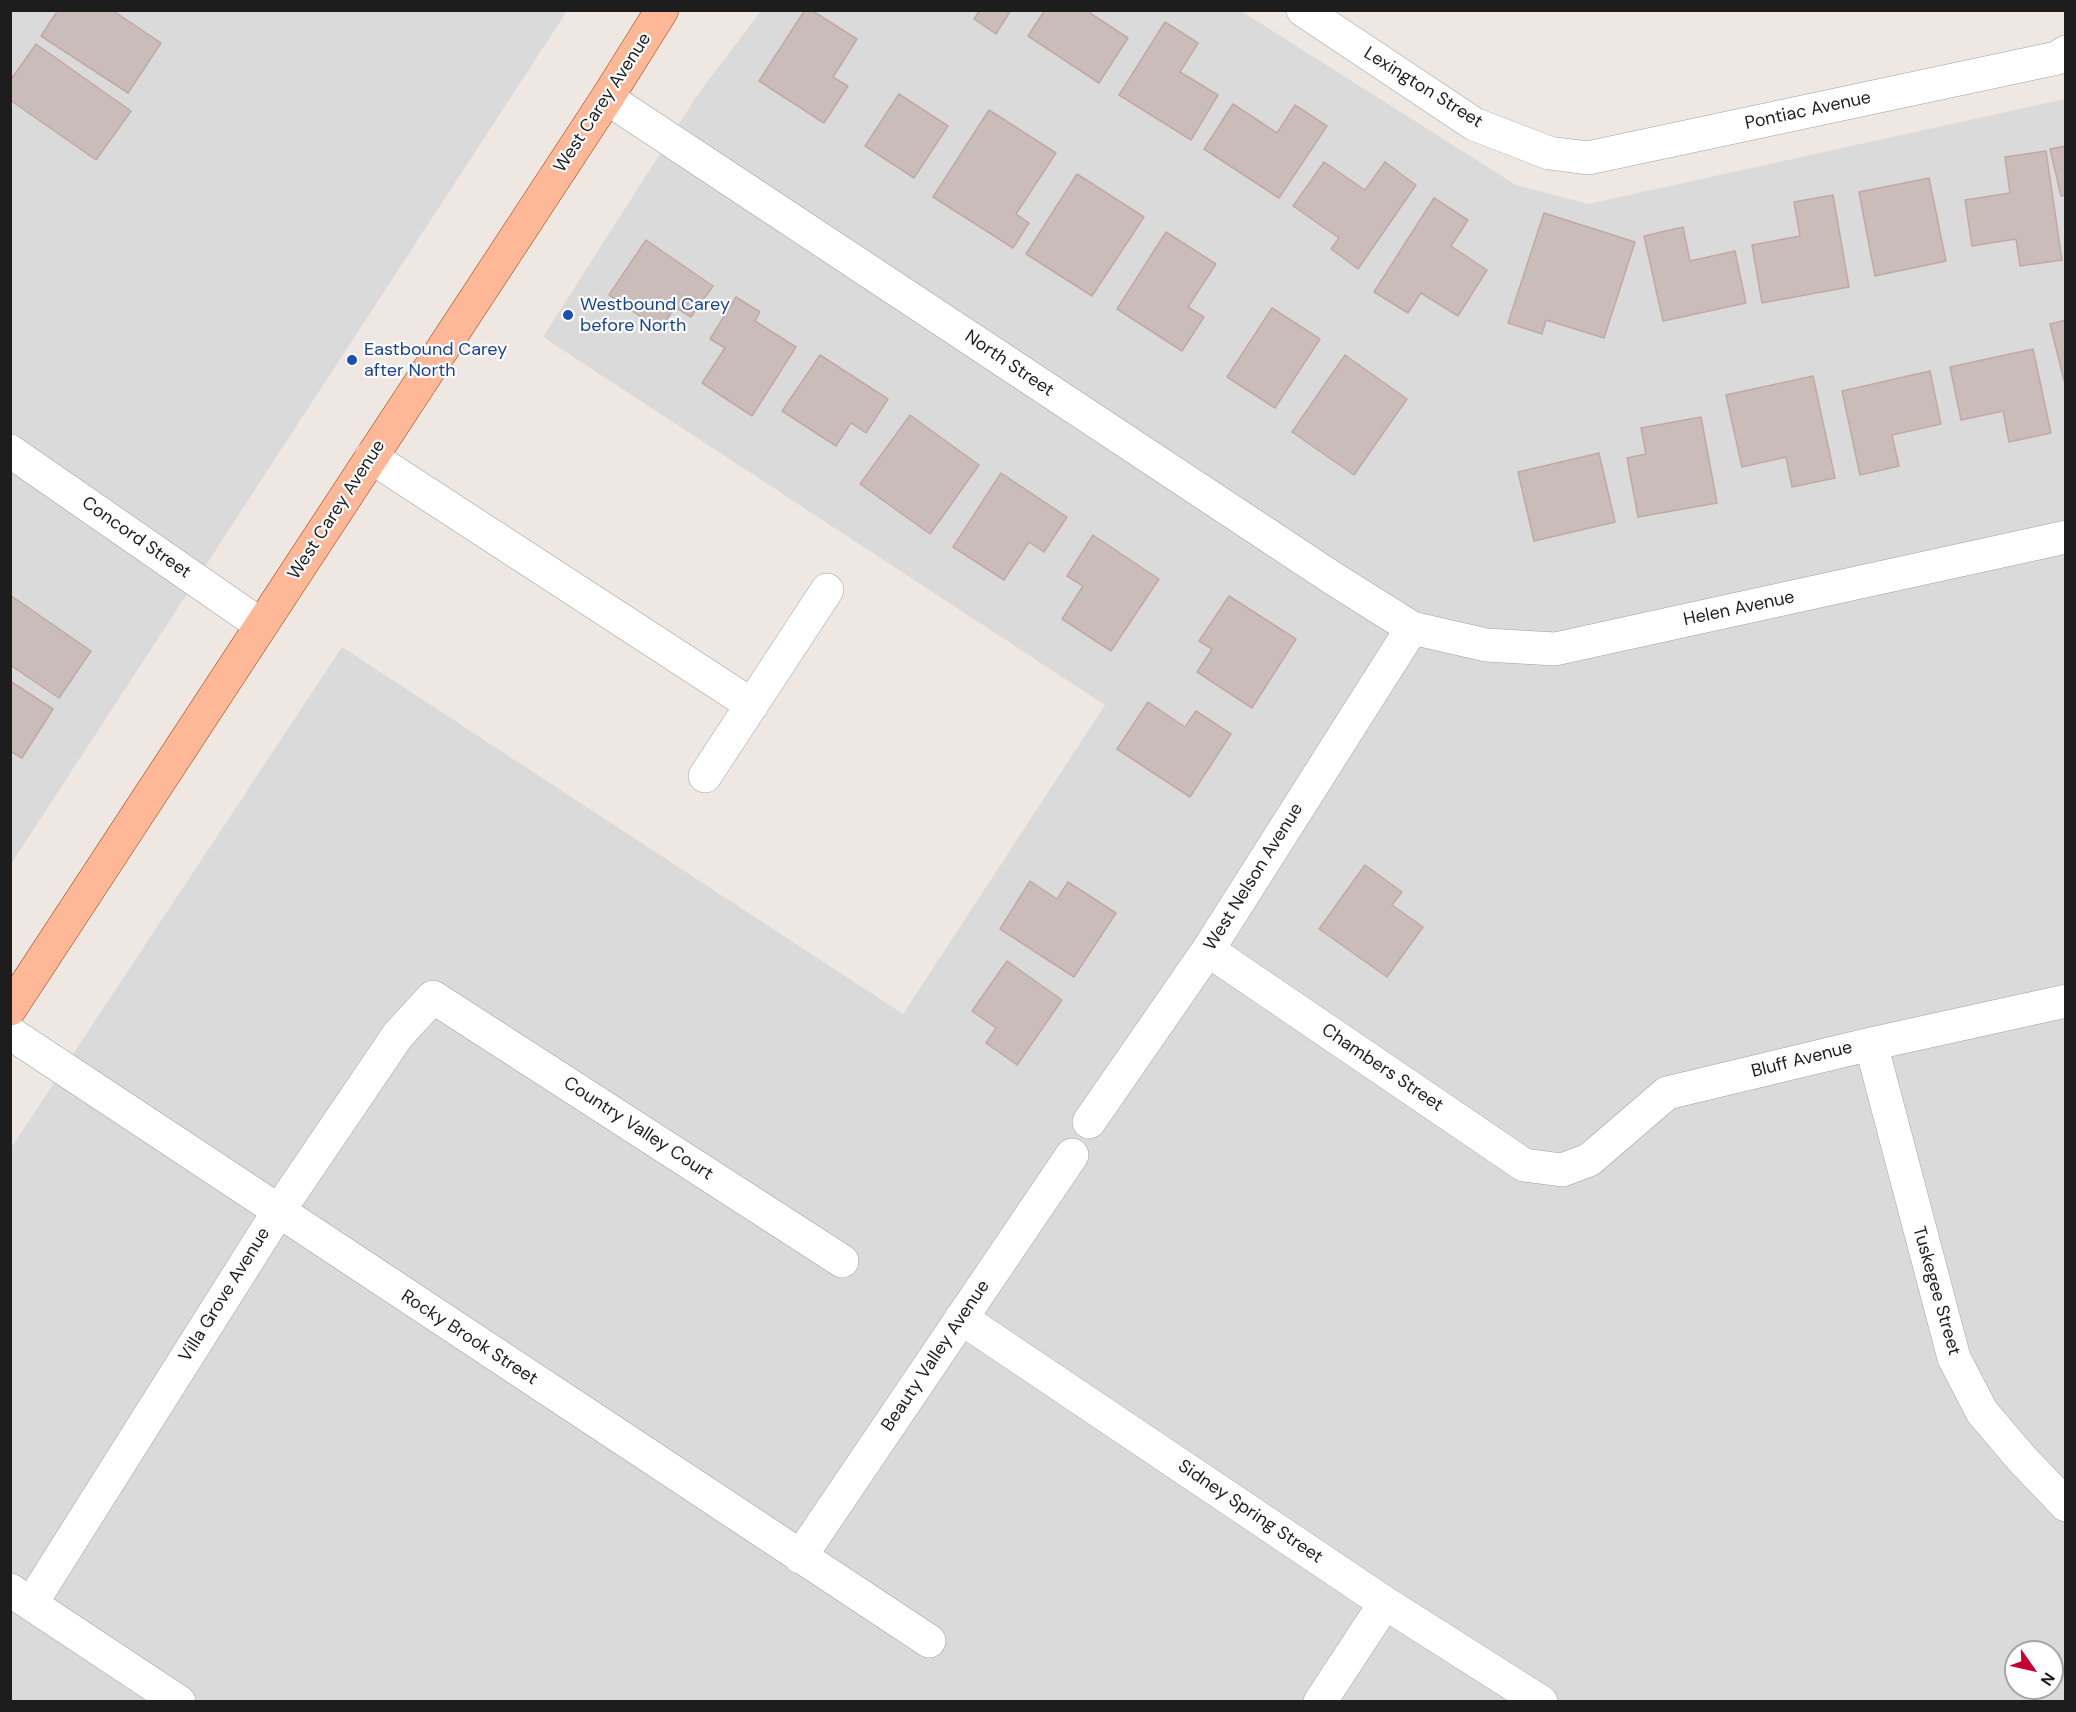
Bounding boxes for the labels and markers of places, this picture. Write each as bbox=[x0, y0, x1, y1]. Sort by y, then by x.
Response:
place label: Westbound Carey before North bbox=[580, 294, 730, 336]
marker: Westbound Carey before North bbox=[561, 308, 575, 322]
place label: Eastbound Carey after North bbox=[364, 339, 507, 382]
marker: Eastbound Carey after North bbox=[345, 353, 359, 367]

